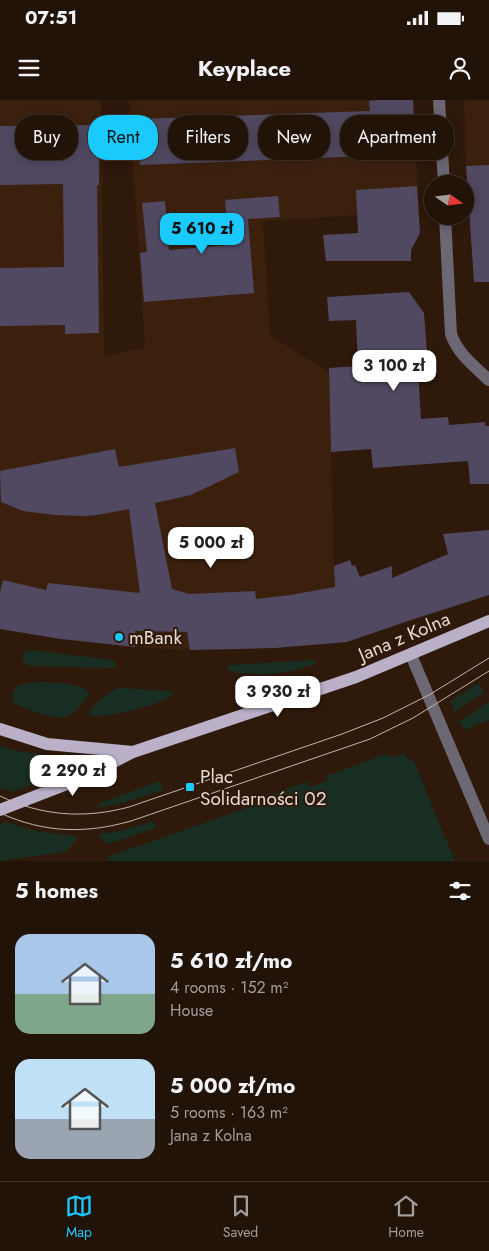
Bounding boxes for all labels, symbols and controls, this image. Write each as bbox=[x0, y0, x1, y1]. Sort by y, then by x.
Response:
text: 07:51 bbox=[25, 4, 77, 31]
text: Keyplace bbox=[198, 52, 291, 84]
icon: menu bbox=[15, 54, 43, 82]
icon: person bbox=[446, 54, 474, 82]
chip: Buy bbox=[15, 115, 78, 160]
chip: Rent bbox=[88, 115, 158, 160]
chip: Filters bbox=[168, 115, 248, 160]
chip: New bbox=[258, 115, 330, 160]
chip: Apartment bbox=[340, 115, 454, 160]
north arrow bbox=[424, 175, 474, 225]
map controls bbox=[424, 175, 474, 225]
pin: 5 610 zł bbox=[150, 212, 254, 255]
text: 5 610 zł bbox=[171, 217, 233, 240]
pin: 3 100 zł bbox=[342, 350, 446, 392]
text: 3 100 zł bbox=[363, 354, 425, 377]
pin: 5 000 zł bbox=[159, 526, 263, 569]
text: 5 000 zł bbox=[179, 531, 243, 554]
street label: Jana z Kolna bbox=[352, 605, 454, 669]
place label: mBank bbox=[129, 624, 183, 651]
marker: mBank bbox=[113, 631, 125, 643]
pin: 3 930 zł bbox=[226, 676, 330, 718]
text: 3 930 zł bbox=[246, 680, 310, 703]
pin: 2 290 zł bbox=[21, 754, 125, 797]
text: 2 290 zł bbox=[41, 759, 105, 782]
place label: Plac Solidarności 02 bbox=[200, 763, 327, 812]
marker: Plac Solidarności 02 bbox=[184, 781, 196, 793]
text: 5 homes bbox=[15, 876, 98, 906]
icon: filters bbox=[446, 877, 474, 905]
text: 5 610 zł/mo bbox=[170, 946, 292, 976]
icon: home bbox=[55, 954, 115, 1014]
text: 4 rooms · 152 m² bbox=[170, 976, 288, 999]
text: House bbox=[170, 999, 213, 1022]
text: 5 000 zł/mo bbox=[170, 1071, 295, 1101]
icon: home bbox=[55, 1079, 115, 1139]
text: 5 rooms · 163 m² bbox=[170, 1101, 288, 1124]
text: Jana z Kolna bbox=[170, 1124, 252, 1147]
tab: Map bbox=[65, 1192, 93, 1242]
tab: Saved bbox=[223, 1192, 258, 1242]
tab: Home bbox=[388, 1192, 424, 1242]

